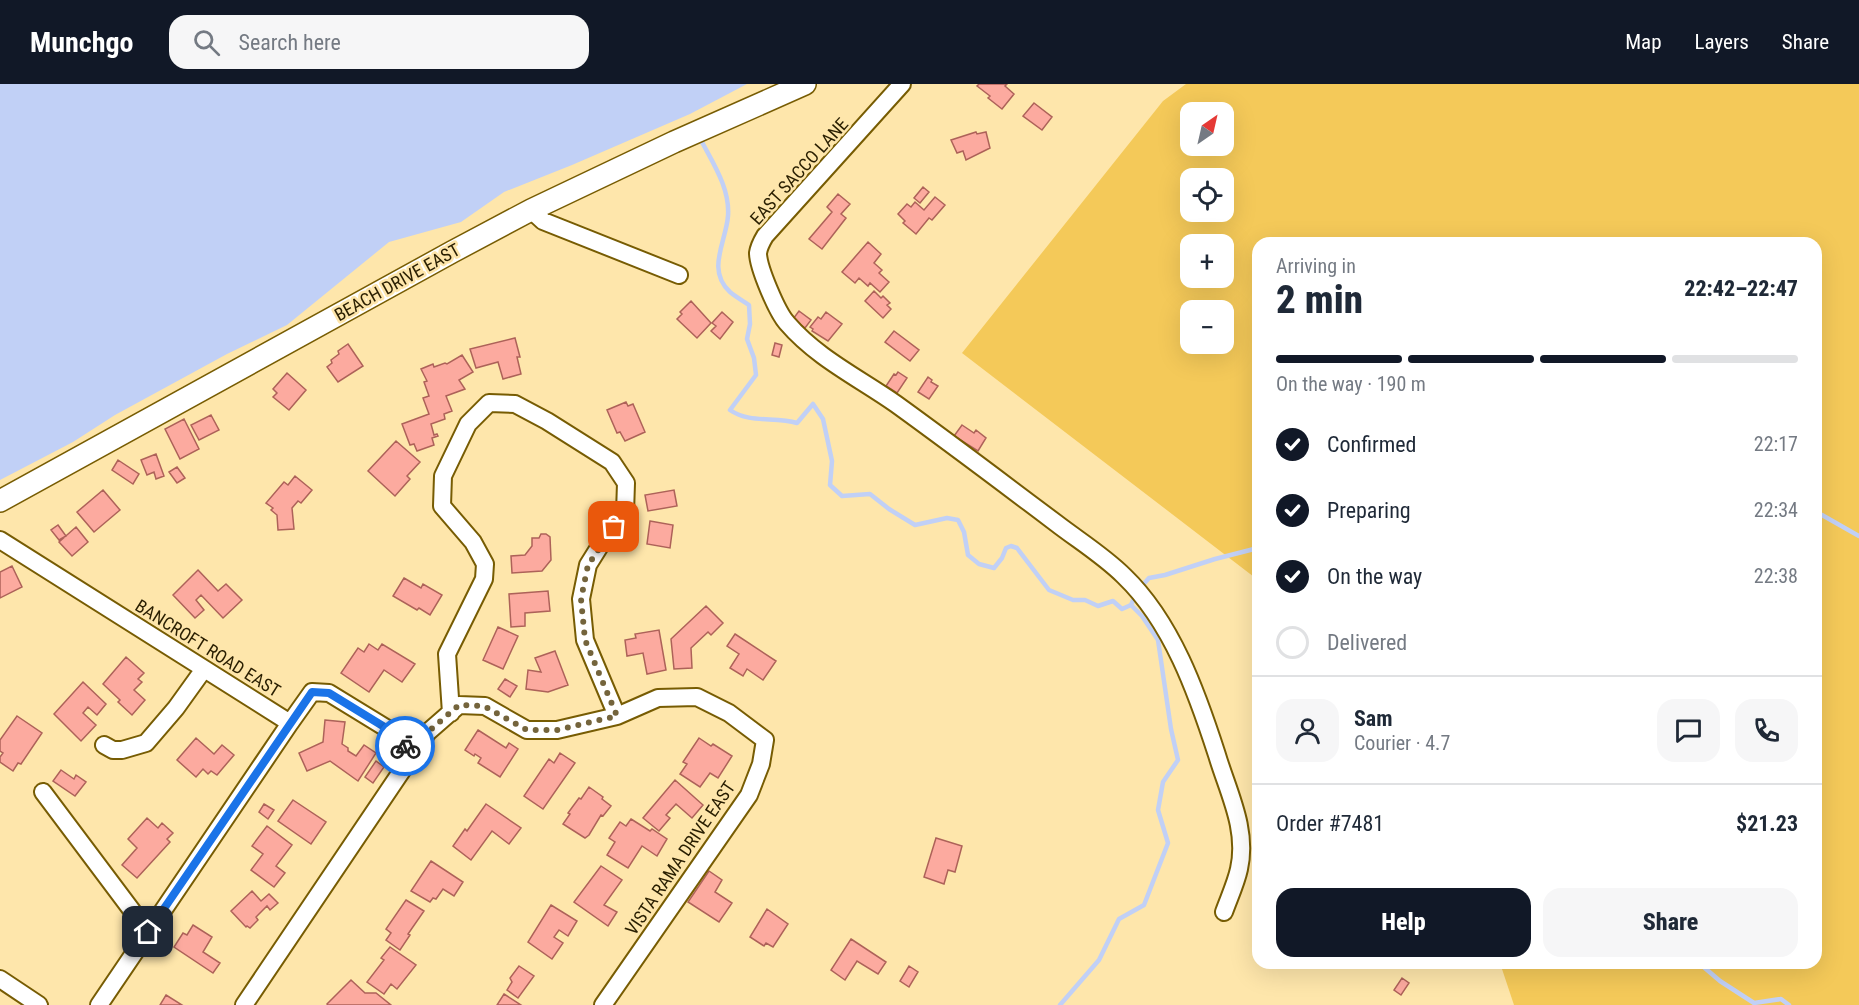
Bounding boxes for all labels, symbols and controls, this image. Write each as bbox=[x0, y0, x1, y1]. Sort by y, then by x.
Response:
search box bbox=[169, 15, 589, 69]
text: Munchgo bbox=[30, 26, 133, 59]
icon: search bbox=[190, 26, 223, 59]
text: Search here bbox=[238, 30, 341, 55]
text: Map bbox=[1625, 30, 1662, 54]
text: Layers bbox=[1695, 30, 1749, 54]
text: Share bbox=[1782, 30, 1829, 54]
north arrow bbox=[1180, 102, 1234, 156]
map controls bbox=[1180, 102, 1234, 354]
street label: EAST SACCO LANE bbox=[746, 113, 852, 229]
button: locate bbox=[1180, 168, 1234, 222]
button: + bbox=[1180, 234, 1234, 288]
street label: BEACH DRIVE EAST bbox=[331, 239, 463, 325]
text: Arriving in bbox=[1276, 254, 1356, 278]
text: 22:42–22:47 bbox=[1684, 276, 1798, 301]
text: 2 min bbox=[1276, 277, 1363, 323]
button: − bbox=[1180, 300, 1234, 354]
text: On the way · 190 m bbox=[1276, 372, 1426, 396]
icon: check bbox=[1276, 428, 1309, 461]
text: Confirmed bbox=[1327, 432, 1416, 457]
text: 22:17 bbox=[1754, 432, 1798, 456]
icon: check bbox=[1276, 494, 1309, 527]
text: Preparing bbox=[1327, 498, 1411, 523]
text: 22:34 bbox=[1754, 498, 1798, 522]
pin bbox=[588, 501, 639, 552]
icon: bag bbox=[597, 510, 630, 543]
icon: check bbox=[1276, 560, 1309, 593]
text: On the way bbox=[1327, 564, 1422, 589]
text: 22:38 bbox=[1754, 564, 1798, 588]
street label: BANCROFT ROAD EAST bbox=[132, 595, 284, 701]
text: Delivered bbox=[1327, 630, 1407, 655]
button: person bbox=[1276, 699, 1339, 762]
button: chat bbox=[1657, 699, 1720, 762]
button: phone bbox=[1735, 699, 1798, 762]
text: Sam bbox=[1354, 706, 1393, 731]
courier bbox=[375, 716, 435, 776]
icon: bike bbox=[389, 730, 422, 763]
text: Courier · 4.7 bbox=[1354, 731, 1450, 755]
street label: VISTA RAMA DRIVE EAST bbox=[621, 777, 739, 939]
text: Order #7481 bbox=[1276, 811, 1384, 836]
text: $21.23 bbox=[1736, 811, 1798, 836]
button: Help bbox=[1276, 888, 1531, 957]
button: Share bbox=[1543, 888, 1798, 957]
pin bbox=[122, 906, 173, 957]
icon: home bbox=[131, 915, 164, 948]

